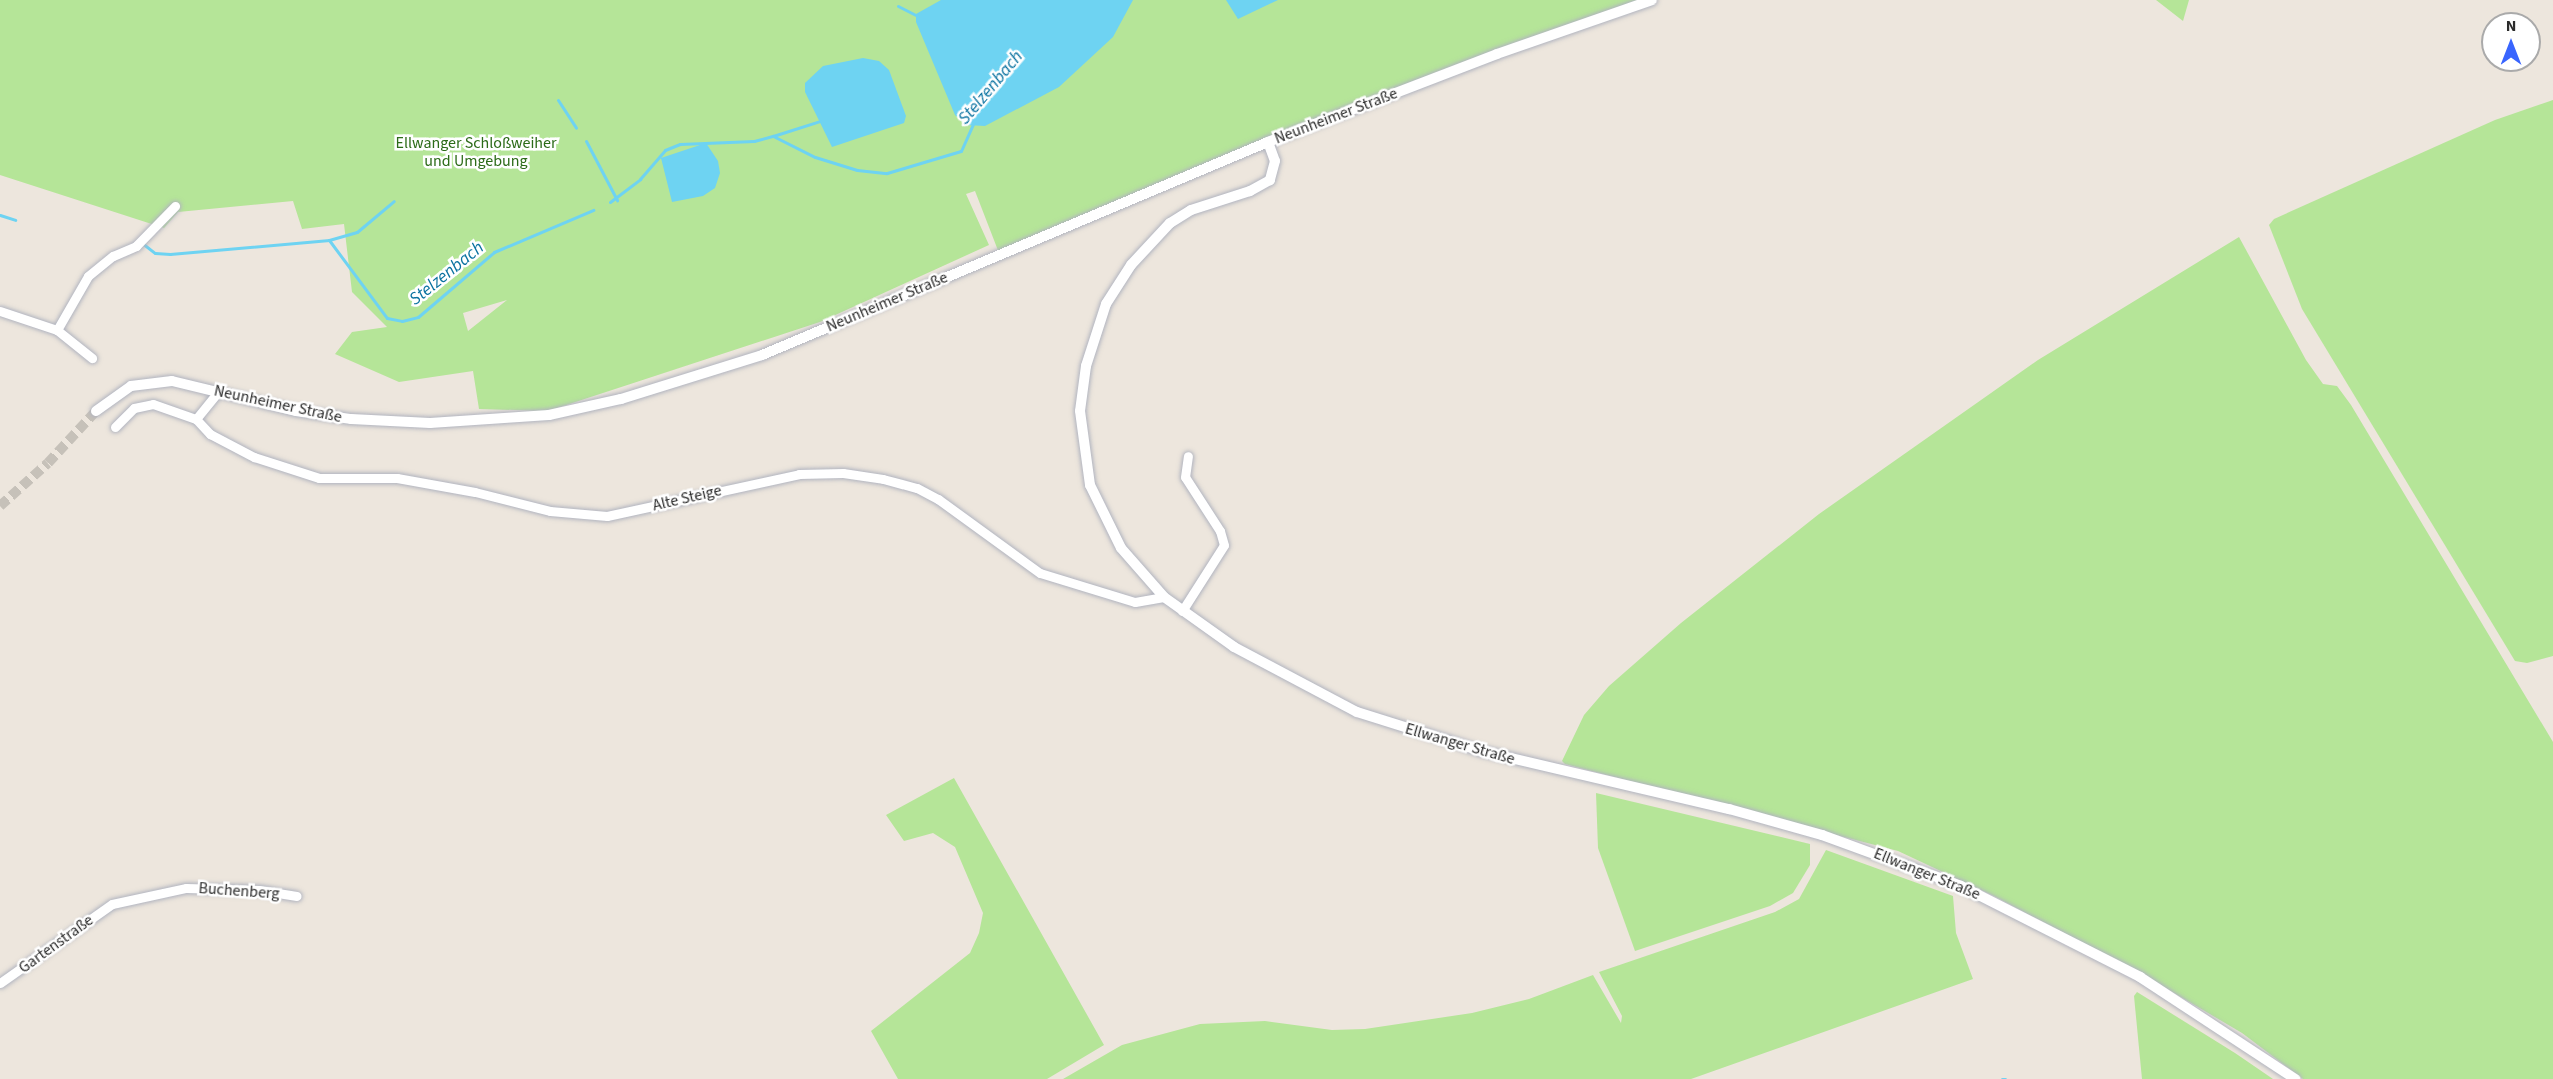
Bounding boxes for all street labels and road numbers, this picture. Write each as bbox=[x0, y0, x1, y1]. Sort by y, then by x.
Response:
street label: Neunheimer Straße bbox=[1272, 84, 1400, 148]
street label: Neunheimer Straße bbox=[823, 268, 951, 336]
street label: Neunheimer Straße bbox=[212, 381, 344, 427]
street label: Alte Steige bbox=[651, 481, 723, 515]
street label: Ellwanger Straße bbox=[1403, 719, 1517, 769]
street label: Ellwanger Straße bbox=[1871, 844, 1983, 904]
street label: Buchenberg bbox=[198, 879, 280, 903]
street label: Gartenstraße bbox=[15, 911, 97, 977]

